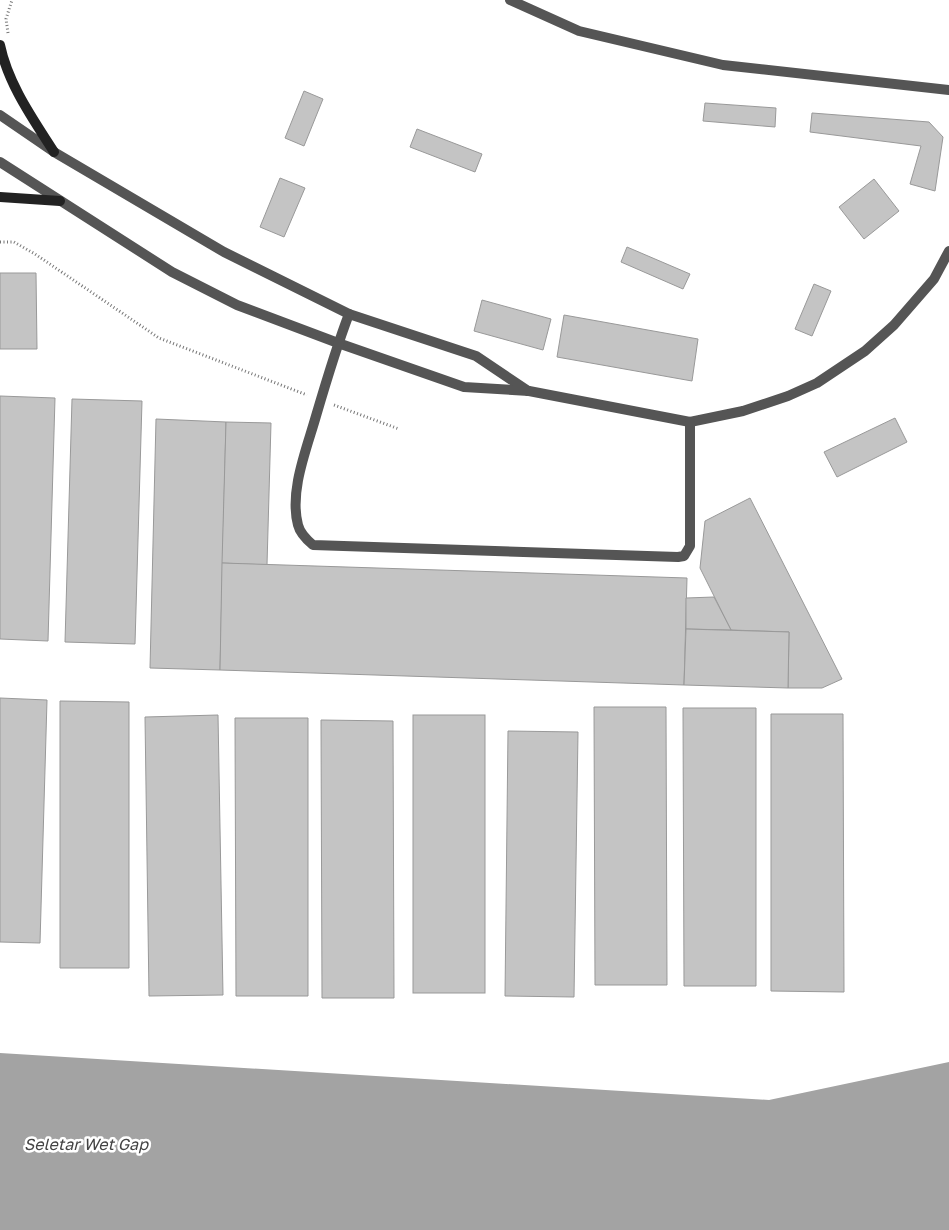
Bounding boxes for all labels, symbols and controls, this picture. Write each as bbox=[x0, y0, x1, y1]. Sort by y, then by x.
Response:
water label: Seletar Wet Gap bbox=[24, 1134, 149, 1154]

